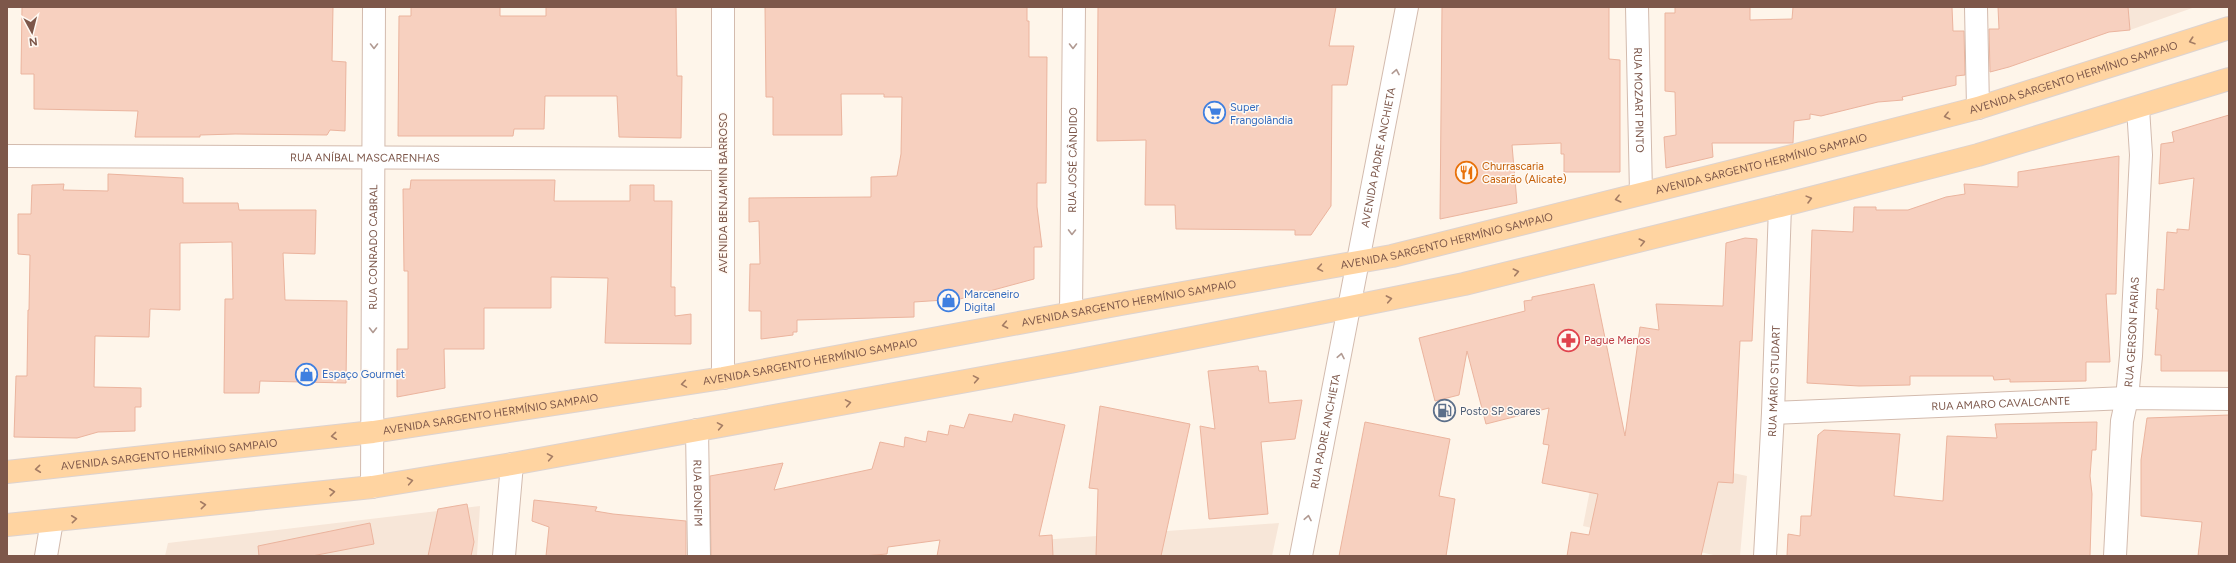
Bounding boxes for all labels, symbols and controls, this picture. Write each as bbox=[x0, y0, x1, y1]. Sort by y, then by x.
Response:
north arrow bbox=[12, 12, 52, 52]
text: N bbox=[28, 34, 38, 48]
one-way arrow bbox=[2189, 36, 2196, 44]
street label: AVENIDA SARGENTO HERMÍNIO SAMPAIO bbox=[1968, 38, 2180, 116]
one-way arrow bbox=[370, 43, 378, 49]
one-way arrow bbox=[1069, 43, 1077, 49]
street label: RUA MOZART PINTO bbox=[1631, 47, 1647, 153]
one-way arrow bbox=[1391, 69, 1400, 75]
street label: AVENIDA PADRE ANCHIETA bbox=[1358, 86, 1398, 228]
supermarket icon: Super Frangolândia bbox=[1201, 100, 1227, 126]
place label: Super Frangolândia bbox=[1230, 101, 1293, 127]
street label: RUA JOSÉ CÂNDIDO bbox=[1065, 107, 1080, 213]
one-way arrow bbox=[1944, 111, 1950, 119]
street label: AVENIDA BENJAMIN BARROSO bbox=[717, 112, 730, 273]
street label: AVENIDA SARGENTO HERMÍNIO SAMPAIO bbox=[1654, 130, 1869, 197]
street label: RUA ANÍBAL MASCARENHAS bbox=[290, 151, 440, 164]
restaurant icon: Churrascaria Casarão (Alicate) bbox=[1453, 159, 1479, 185]
place label: Churrascaria Casarão (Alicate) bbox=[1482, 160, 1567, 186]
street label: RUA CONRADO CABRAL bbox=[366, 184, 380, 310]
one-way arrow bbox=[1614, 194, 1621, 202]
one-way arrow bbox=[1805, 195, 1812, 204]
street label: AVENIDA SARGENTO HERMÍNIO SAMPAIO bbox=[1339, 210, 1555, 272]
one-way arrow bbox=[1068, 229, 1076, 235]
one-way arrow bbox=[1639, 238, 1645, 246]
one-way arrow bbox=[1317, 263, 1323, 272]
one-way arrow bbox=[1512, 268, 1519, 277]
street label: RUA GERSON FARIAS bbox=[2122, 276, 2141, 388]
street label: AVENIDA SARGENTO HERMÍNIO SAMPAIO bbox=[1020, 277, 1238, 329]
shop icon: Marceneiro Digital bbox=[936, 287, 962, 313]
place label: Marceneiro Digital bbox=[964, 288, 1019, 314]
one-way arrow bbox=[1386, 296, 1392, 304]
one-way arrow bbox=[1002, 320, 1008, 329]
street label: RUA MÁRIO STUDART bbox=[1765, 325, 1782, 437]
one-way arrow bbox=[369, 327, 377, 333]
pharmacy icon: Pague Menos bbox=[1555, 327, 1581, 353]
place label: Pague Menos bbox=[1584, 334, 1650, 347]
street label: AVENIDA SARGENTO HERMÍNIO SAMPAIO bbox=[702, 335, 919, 388]
one-way arrow bbox=[1336, 353, 1344, 359]
shop icon: Espaço Gourmet bbox=[294, 361, 320, 387]
place label: Espaço Gourmet bbox=[322, 368, 405, 381]
street label: RUA PADRE ANCHIETA bbox=[1308, 372, 1343, 490]
one-way arrow bbox=[972, 376, 979, 384]
one-way arrow bbox=[681, 379, 687, 388]
street label: AVENIDA SARGENTO HERMÍNIO SAMPAIO bbox=[382, 391, 600, 437]
street label: RUA AMARO CAVALCANTE bbox=[1931, 394, 2071, 413]
fuel station icon: Posto SP Soares bbox=[1431, 398, 1457, 424]
one-way arrow bbox=[844, 399, 851, 407]
place label: Posto SP Soares bbox=[1460, 405, 1540, 418]
one-way arrow bbox=[717, 422, 723, 431]
one-way arrow bbox=[331, 432, 337, 441]
street label: AVENIDA SARGENTO HERMÍNIO SAMPAIO bbox=[60, 436, 278, 473]
one-way arrow bbox=[547, 453, 554, 462]
street label: RUA BONFIM bbox=[691, 459, 705, 527]
one-way arrow bbox=[35, 464, 41, 473]
one-way arrow bbox=[407, 477, 414, 486]
one-way arrow bbox=[329, 487, 335, 496]
one-way arrow bbox=[200, 501, 206, 510]
one-way arrow bbox=[71, 515, 77, 524]
one-way arrow bbox=[1304, 515, 1312, 521]

